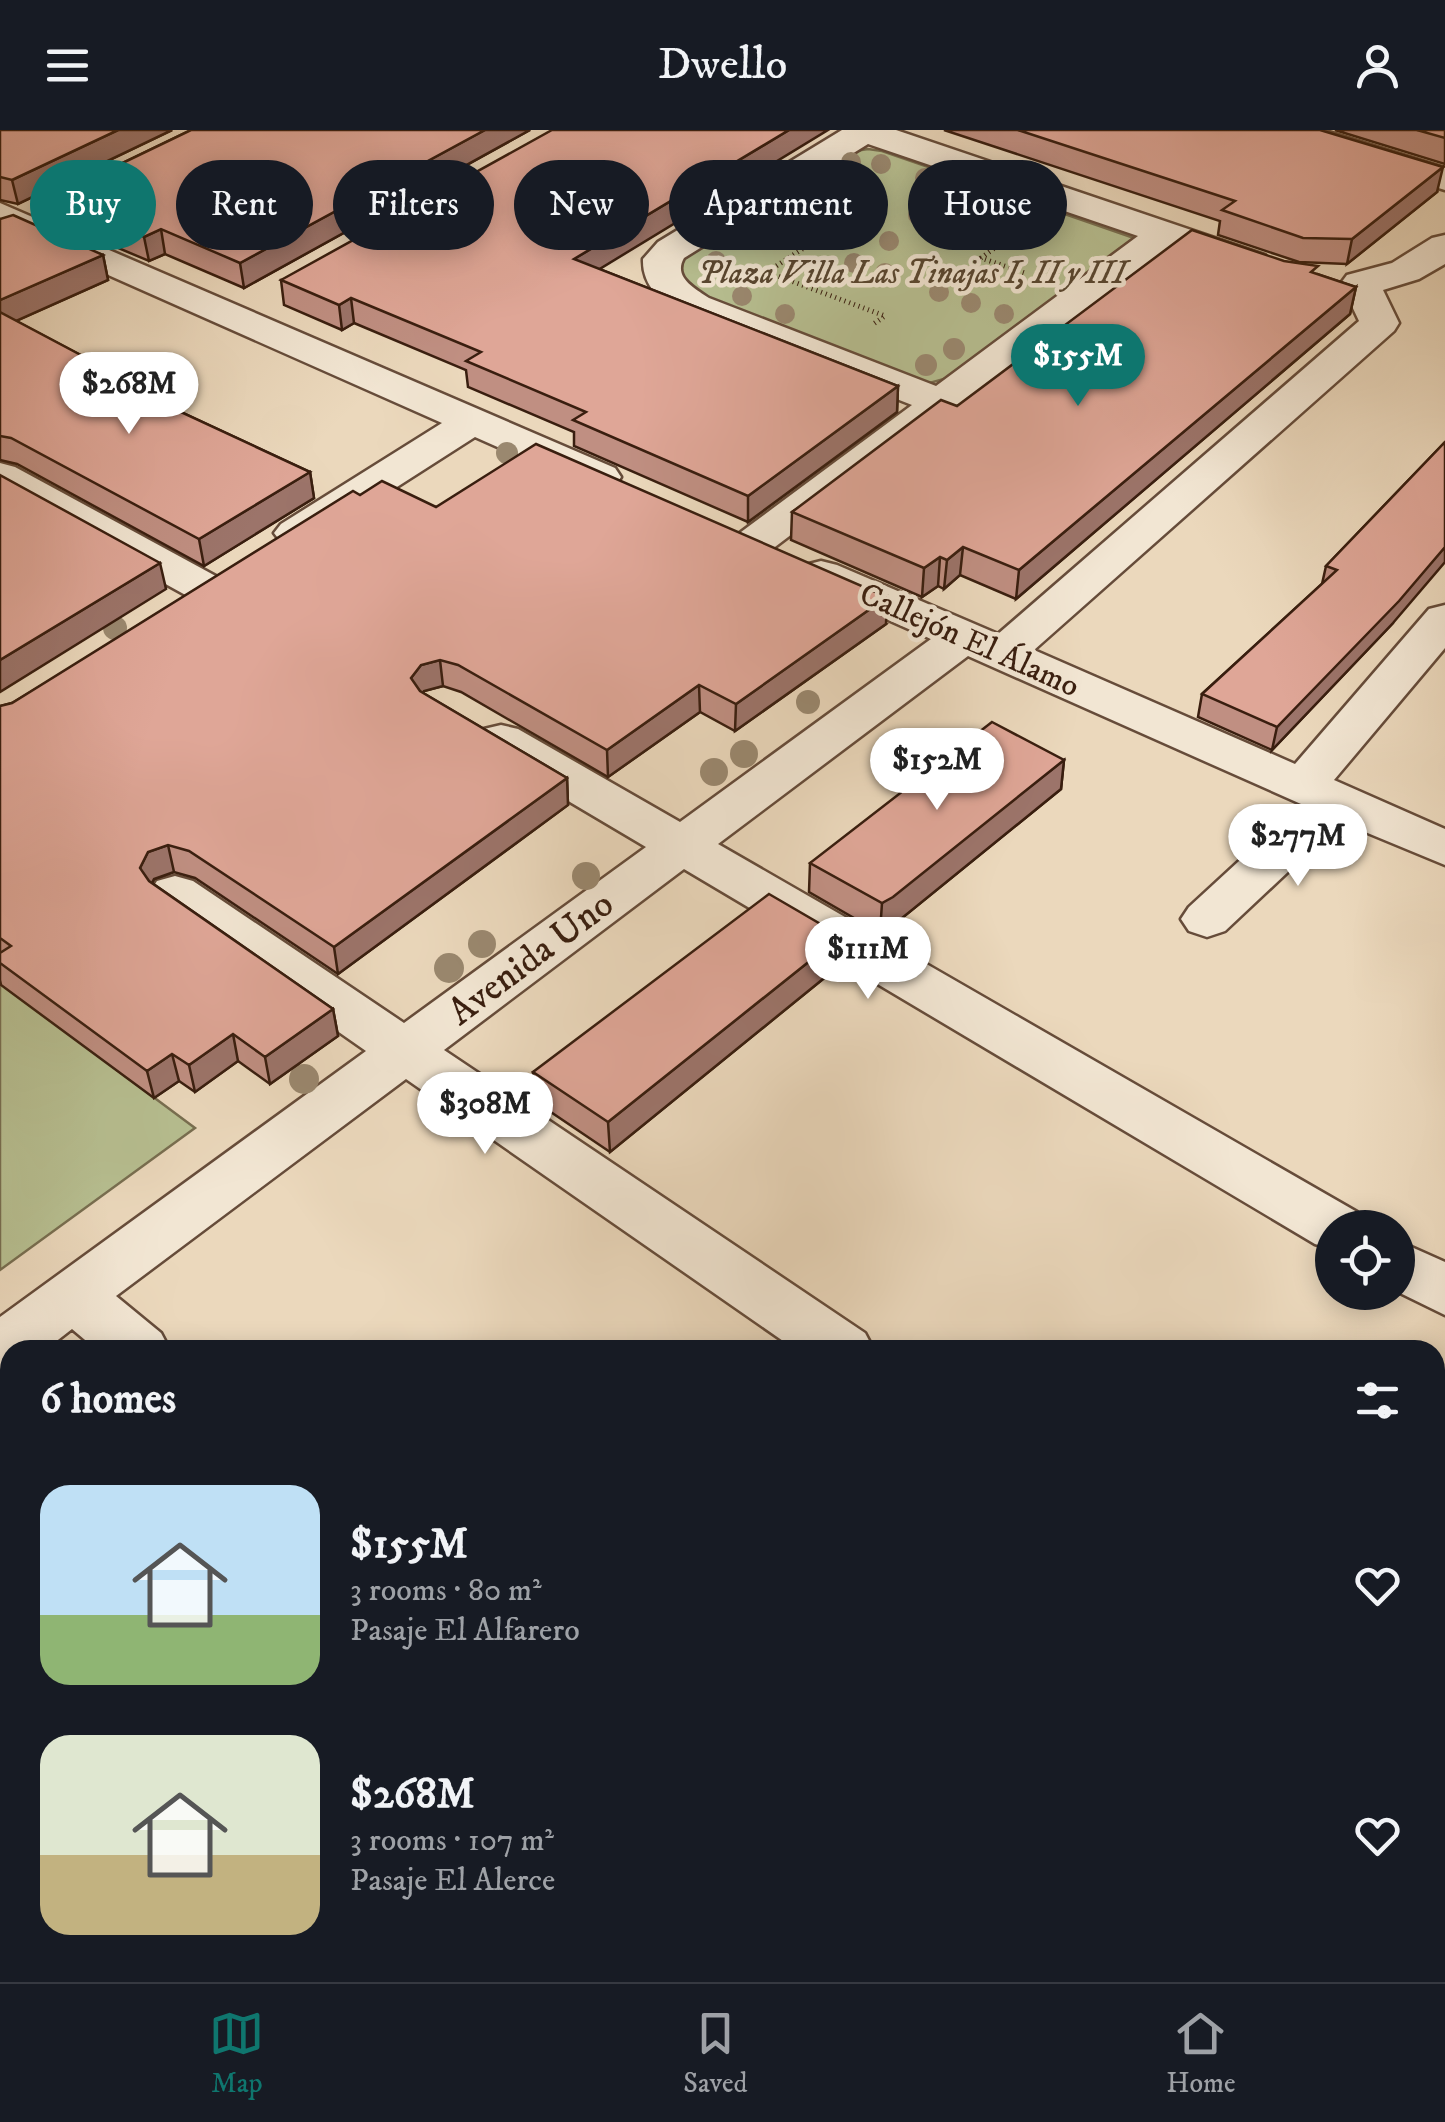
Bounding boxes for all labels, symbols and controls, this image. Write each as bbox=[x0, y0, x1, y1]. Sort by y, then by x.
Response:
text: Dwello bbox=[658, 37, 787, 93]
icon: menu bbox=[40, 38, 95, 93]
icon: person bbox=[1350, 38, 1405, 93]
chip: Buy bbox=[30, 160, 156, 250]
chip: Rent bbox=[176, 160, 313, 250]
chip: Filters bbox=[333, 160, 494, 250]
chip: New bbox=[514, 160, 649, 250]
chip: Apartment bbox=[669, 160, 888, 250]
chip: House bbox=[908, 160, 1067, 250]
park label: Plaza Villa Las Tinajas I, II y III bbox=[698, 254, 1132, 294]
pin: $155M bbox=[1008, 324, 1148, 409]
text: $155M bbox=[1033, 336, 1123, 376]
pin: $268M bbox=[59, 352, 199, 437]
text: $268M bbox=[81, 364, 177, 404]
street label: Callejón El Álamo bbox=[853, 575, 1085, 707]
pin: $152M bbox=[867, 728, 1007, 813]
text: $152M bbox=[892, 740, 982, 780]
pin: $277M bbox=[1228, 804, 1368, 889]
text: $277M bbox=[1250, 816, 1346, 856]
street label: Avenida Uno bbox=[439, 881, 624, 1037]
pin: $111M bbox=[798, 917, 938, 1002]
text: $111M bbox=[827, 929, 909, 969]
pin: $308M bbox=[415, 1072, 555, 1157]
text: $308M bbox=[439, 1084, 531, 1124]
map controls bbox=[1315, 1210, 1415, 1310]
button: locate bbox=[1315, 1210, 1415, 1310]
icon: filters bbox=[1350, 1373, 1405, 1428]
text: 6 homes bbox=[40, 1374, 176, 1426]
text: $155M bbox=[350, 1519, 468, 1571]
icon: home bbox=[120, 1525, 240, 1645]
icon: heart bbox=[1350, 1558, 1405, 1613]
text: 3 rooms · 80 m² bbox=[350, 1571, 542, 1611]
text: Pasaje El Alfarero bbox=[350, 1611, 580, 1651]
text: $268M bbox=[350, 1769, 475, 1821]
icon: home bbox=[120, 1775, 240, 1895]
icon: heart bbox=[1350, 1808, 1405, 1863]
text: 3 rooms · 107 m² bbox=[350, 1821, 554, 1861]
text: Pasaje El Alerce bbox=[350, 1861, 555, 1901]
tab: Map bbox=[209, 2006, 264, 2101]
tab: Saved bbox=[683, 2006, 748, 2101]
tab: Home bbox=[1166, 2006, 1236, 2101]

